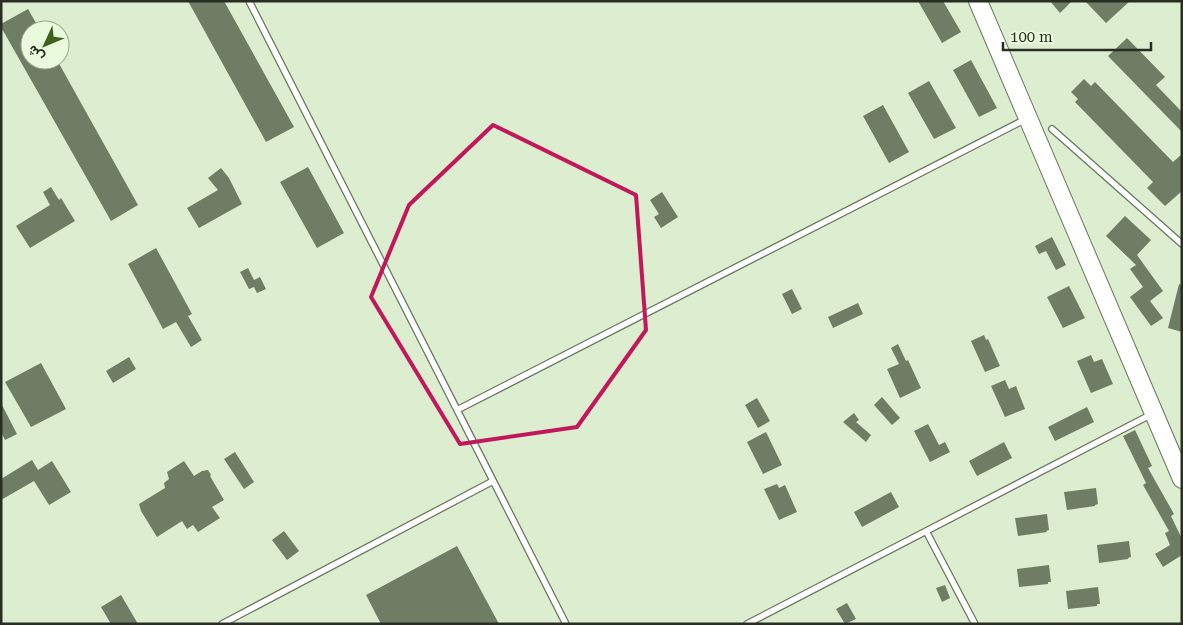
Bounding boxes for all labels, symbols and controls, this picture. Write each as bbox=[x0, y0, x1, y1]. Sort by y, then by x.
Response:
north arrow bbox=[20, 20, 70, 70]
scale bar bbox=[1003, 20, 1150, 52]
text: 100 m bbox=[1010, 28, 1053, 46]
text: ش bbox=[24, 42, 48, 66]

